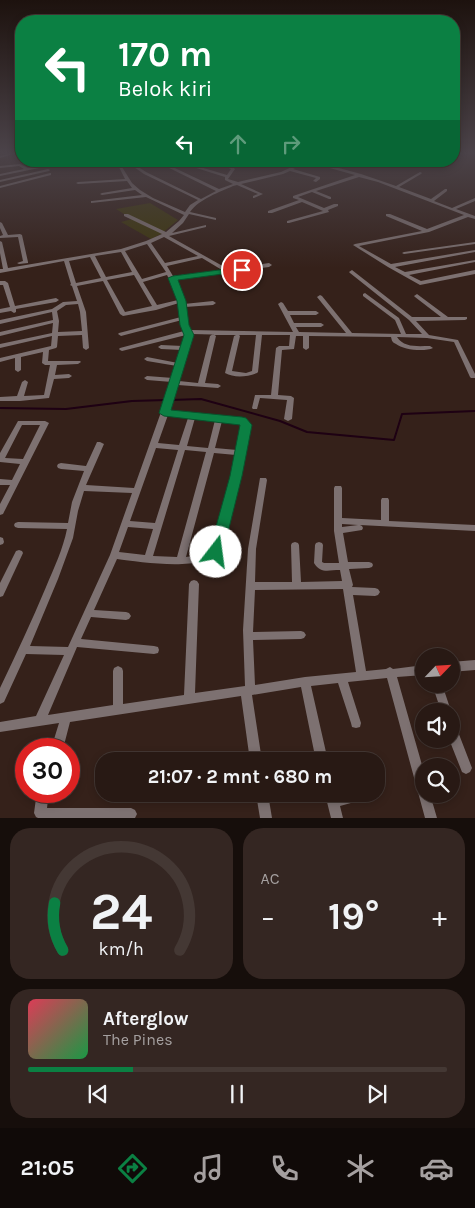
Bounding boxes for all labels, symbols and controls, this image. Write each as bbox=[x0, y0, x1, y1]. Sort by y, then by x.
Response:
text: 170 m bbox=[118, 34, 212, 75]
icon: left bbox=[35, 35, 100, 100]
text: Belok kiri bbox=[118, 76, 212, 102]
icon: left bbox=[171, 130, 199, 158]
icon: ahead bbox=[224, 130, 252, 158]
icon: right bbox=[277, 130, 305, 158]
pin bbox=[221, 249, 263, 291]
icon: arrive bbox=[228, 256, 256, 284]
position arrow bbox=[189, 525, 241, 577]
north arrow bbox=[415, 648, 460, 692]
map controls bbox=[415, 648, 460, 803]
button: sound bbox=[415, 703, 460, 748]
speed limit sign: 30 bbox=[15, 738, 80, 803]
button: search bbox=[415, 758, 460, 803]
text: 21:07 · 2 mnt · 680 m bbox=[148, 766, 332, 788]
text: AC bbox=[261, 869, 280, 888]
text: 24 bbox=[90, 881, 153, 942]
text: 19° bbox=[328, 894, 380, 939]
text: − bbox=[261, 900, 275, 933]
text: + bbox=[432, 900, 447, 933]
text: km/h bbox=[99, 939, 144, 960]
text: Afterglow bbox=[103, 1008, 189, 1030]
text: The Pines bbox=[103, 1030, 173, 1049]
icon: previous bbox=[84, 1080, 112, 1108]
icon: pause bbox=[223, 1080, 251, 1108]
icon: next bbox=[363, 1080, 391, 1108]
icon: directions bbox=[115, 1151, 150, 1186]
icon: music bbox=[191, 1151, 226, 1186]
icon: phone bbox=[267, 1151, 302, 1186]
icon: climate bbox=[343, 1151, 378, 1186]
icon: car bbox=[419, 1151, 454, 1186]
text: 21:05 bbox=[21, 1155, 74, 1181]

